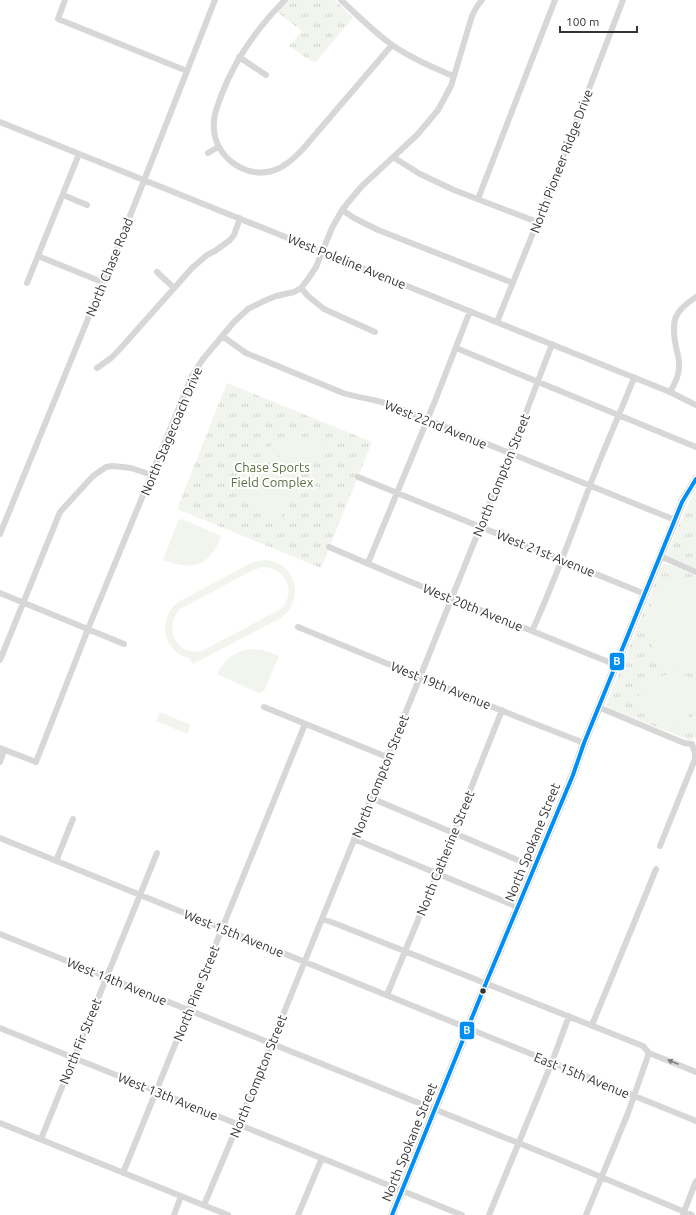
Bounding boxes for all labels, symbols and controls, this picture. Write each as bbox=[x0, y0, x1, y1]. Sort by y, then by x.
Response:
scale bar bbox=[560, 8, 637, 34]
text: 100 m bbox=[566, 15, 599, 28]
street label: North Pioneer Ridge Drive bbox=[527, 87, 595, 235]
street label: North Chase Road bbox=[83, 216, 135, 318]
street label: West Poleline Avenue bbox=[286, 231, 408, 291]
street label: North Stagecoach Drive bbox=[138, 365, 204, 497]
street label: West 22nd Avenue bbox=[383, 397, 489, 451]
street label: North Compton Street bbox=[470, 412, 532, 538]
park label: Chase Sports Field Complex bbox=[231, 460, 314, 489]
street label: West 21st Avenue bbox=[495, 527, 597, 579]
street label: West 20th Avenue bbox=[421, 581, 525, 633]
line badge: B bbox=[609, 652, 625, 671]
text: B bbox=[613, 655, 621, 667]
street label: West 19th Avenue bbox=[389, 659, 493, 711]
street label: North Compton Street bbox=[349, 713, 411, 839]
street label: North Spokane Street bbox=[502, 781, 562, 903]
street label: North Catherine Street bbox=[413, 788, 477, 918]
street label: West 15th Avenue bbox=[182, 907, 286, 959]
street label: North Pine Street bbox=[170, 943, 222, 1043]
street label: West 14th Avenue bbox=[65, 955, 169, 1007]
unlabelled marker bbox=[478, 986, 488, 996]
street label: North Fir Street bbox=[56, 996, 104, 1086]
street label: North Compton Street bbox=[227, 1013, 289, 1139]
line badge: B bbox=[459, 1021, 475, 1040]
text: B bbox=[463, 1024, 471, 1036]
street label: East 15th Avenue bbox=[532, 1049, 632, 1101]
one-way arrow bbox=[667, 1059, 678, 1065]
street label: West 13th Avenue bbox=[116, 1070, 220, 1122]
street label: North Spokane Street bbox=[379, 1081, 439, 1203]

